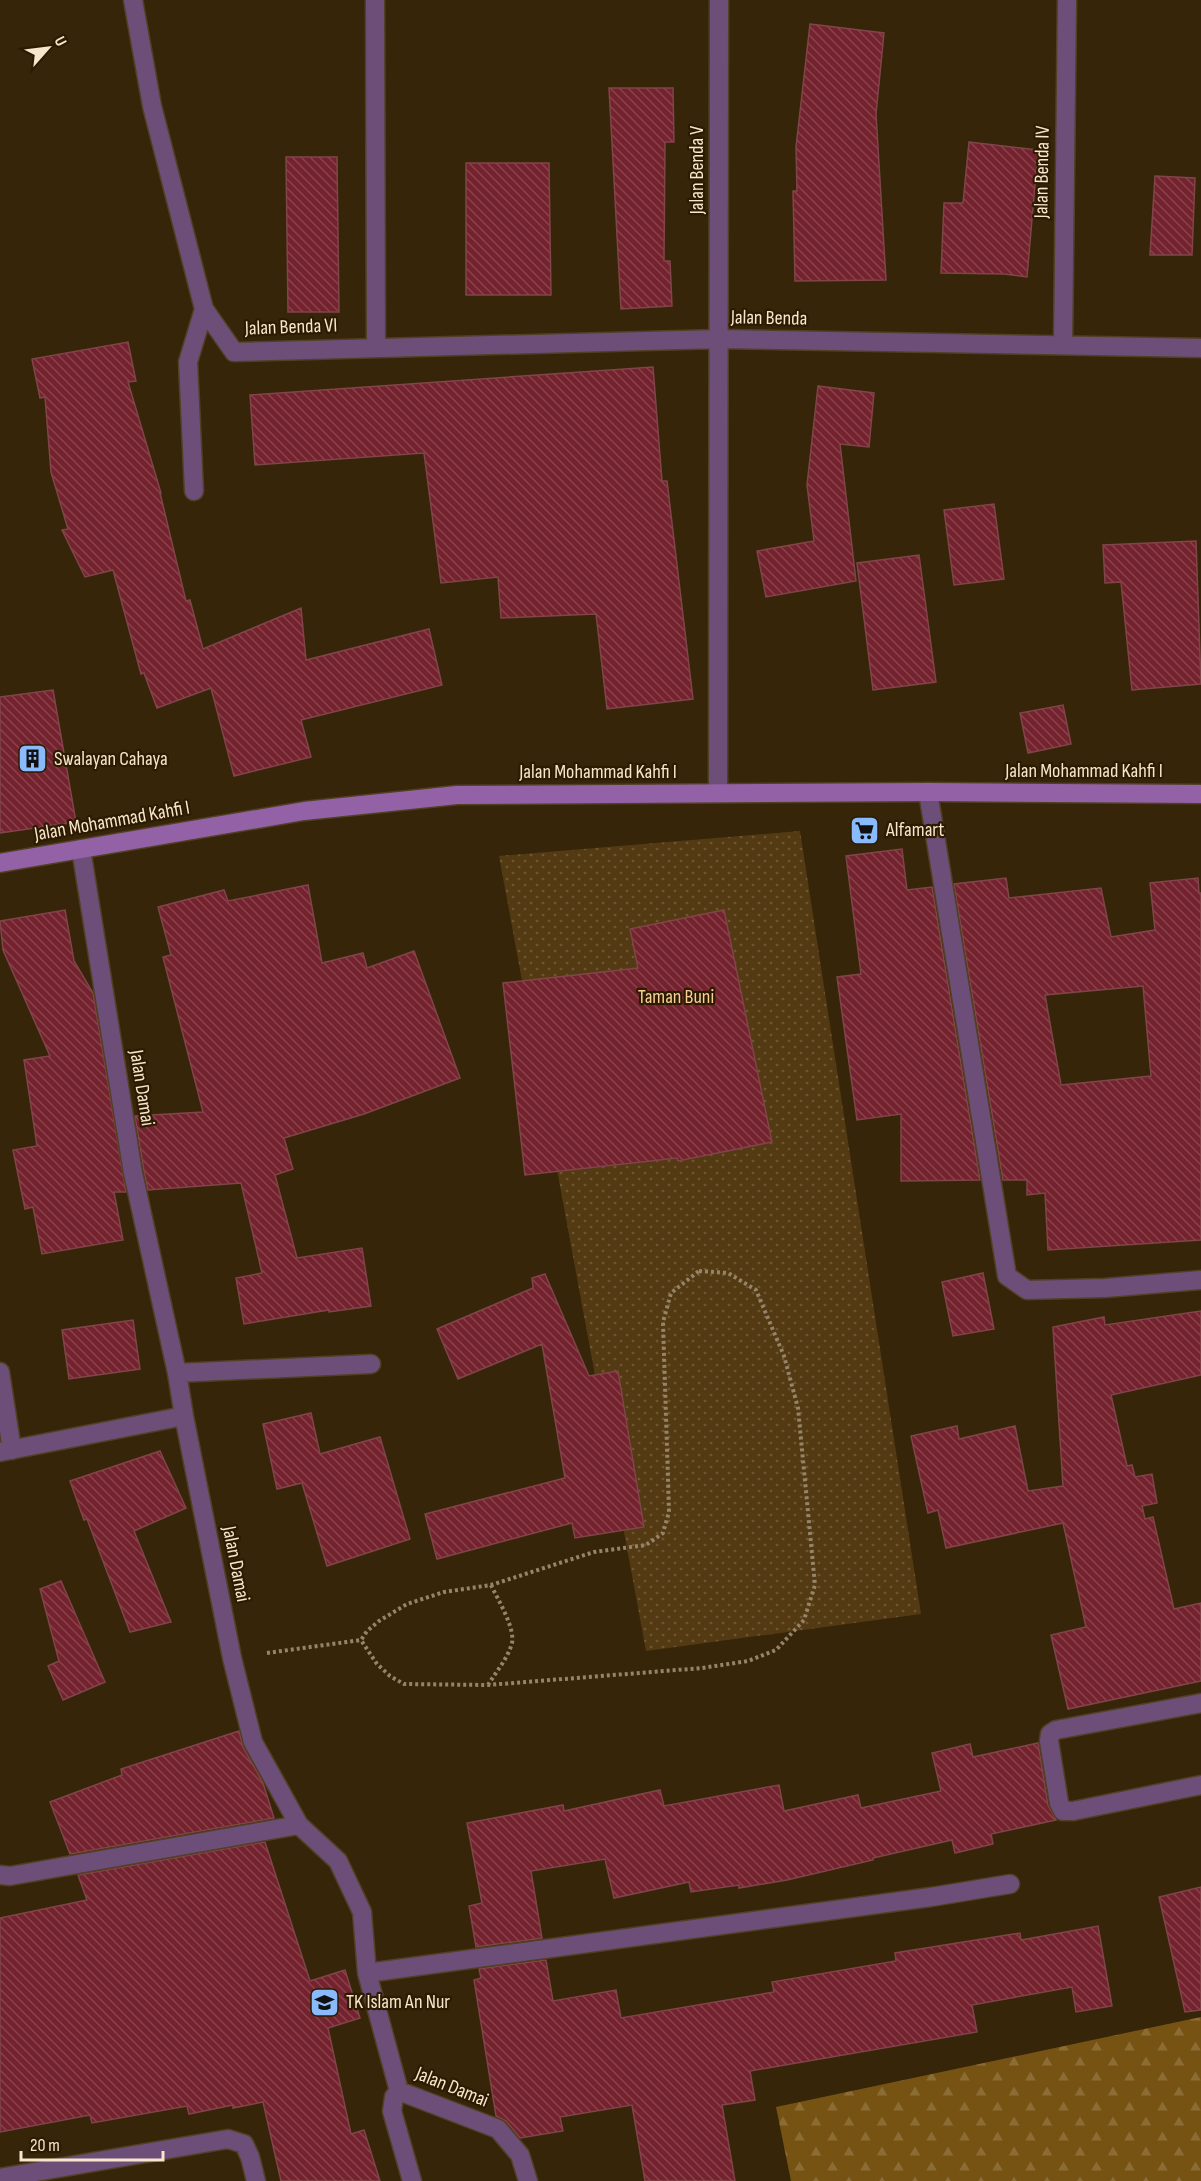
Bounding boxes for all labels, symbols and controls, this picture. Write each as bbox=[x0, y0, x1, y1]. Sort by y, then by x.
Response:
north arrow bbox=[18, 18, 78, 78]
text: U bbox=[50, 34, 70, 50]
street label: Jalan Benda IV bbox=[1029, 125, 1055, 220]
street label: Jalan Benda V bbox=[685, 126, 709, 215]
street label: Jalan Benda bbox=[730, 305, 807, 331]
street label: Jalan Benda VI bbox=[243, 313, 338, 341]
building icon: Swalayan Cahaya bbox=[17, 743, 49, 775]
place label: Swalayan Cahaya bbox=[54, 747, 168, 771]
street label: Jalan Mohammad Kahfi I bbox=[1004, 759, 1163, 783]
street label: Jalan Mohammad Kahfi I bbox=[518, 760, 677, 784]
street label: Jalan Mohammad Kahfi I bbox=[31, 796, 192, 847]
supermarket icon: Alfamart bbox=[849, 814, 881, 846]
place label: Alfamart bbox=[885, 818, 944, 842]
park label: Taman Buni bbox=[638, 985, 714, 1009]
street label: Jalan Damai bbox=[124, 1047, 160, 1128]
street label: Jalan Damai bbox=[217, 1523, 255, 1604]
school or university icon: TK Islam An Nur bbox=[309, 1986, 341, 2018]
place label: TK Islam An Nur bbox=[346, 1990, 450, 2014]
street label: Jalan Damai bbox=[411, 2061, 492, 2112]
scale bar bbox=[21, 2124, 164, 2162]
text: 20 m bbox=[30, 2135, 60, 2156]

